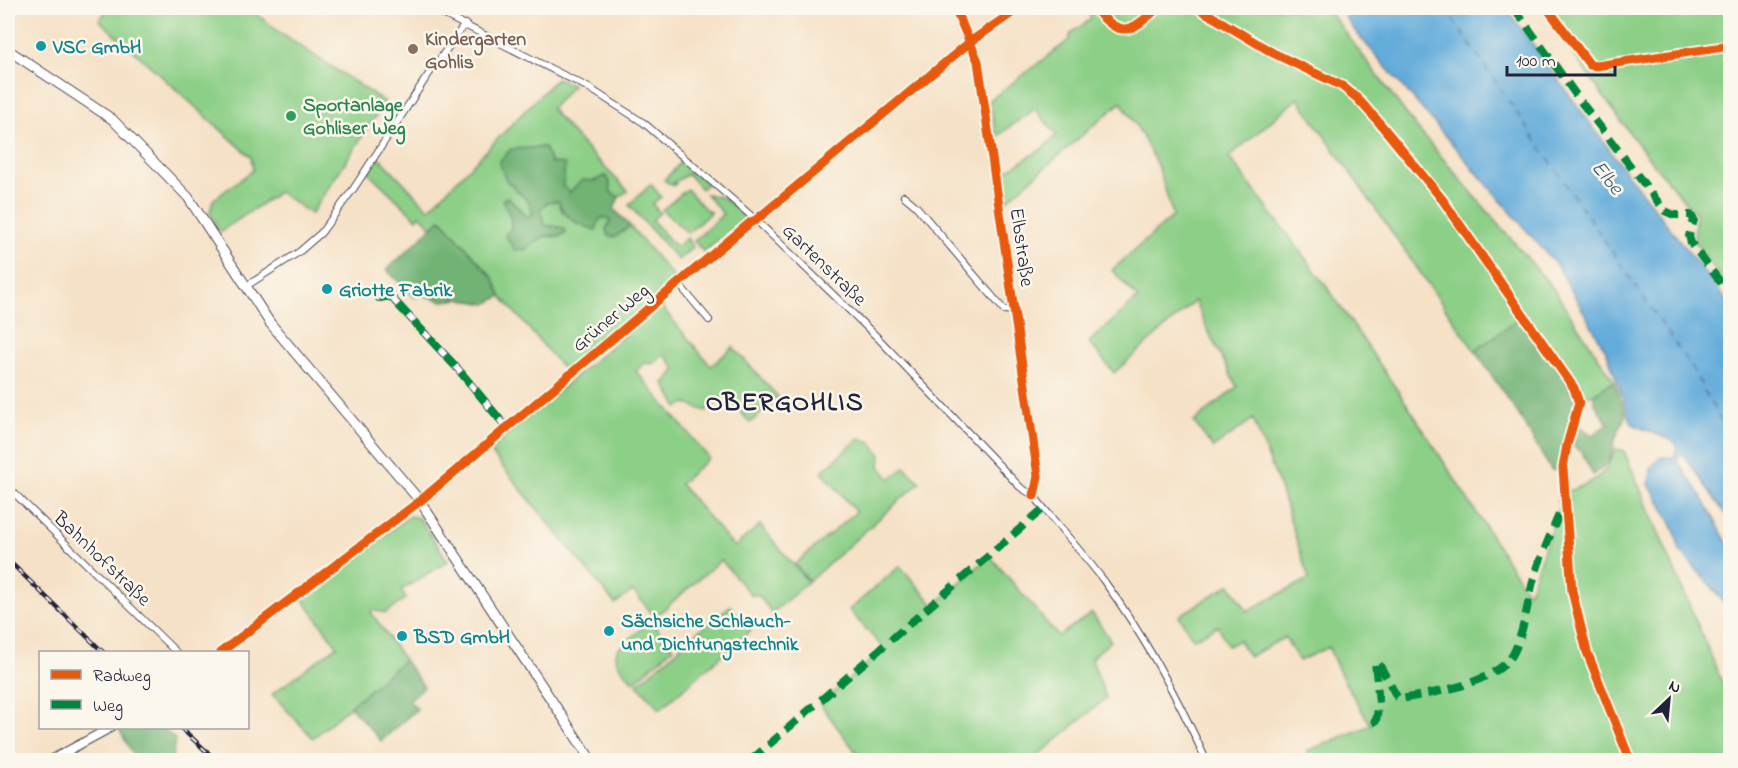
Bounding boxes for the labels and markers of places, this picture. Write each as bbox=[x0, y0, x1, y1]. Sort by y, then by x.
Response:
place label: Kindergarten Gohlis bbox=[425, 26, 526, 78]
place label: VSC GmbH bbox=[52, 34, 142, 63]
marker: VSC GmbH bbox=[34, 39, 48, 53]
marker: Kindergarten Gohlis bbox=[406, 42, 420, 56]
place label: Sportanlage Gohliser Weg bbox=[303, 92, 406, 145]
marker: Sportanlage Gohliser Weg bbox=[284, 109, 298, 123]
place label: Griotte Fabrik bbox=[339, 277, 453, 306]
marker: Griotte Fabrik bbox=[320, 282, 334, 296]
place label: Sächsiche Schlauch- und Dichtungstechnik bbox=[621, 608, 800, 661]
place label: BSD GmbH bbox=[413, 624, 511, 653]
marker: Sächsiche Schlauch- und Dichtungstechnik bbox=[602, 624, 616, 638]
marker: BSD GmbH bbox=[395, 629, 409, 643]

